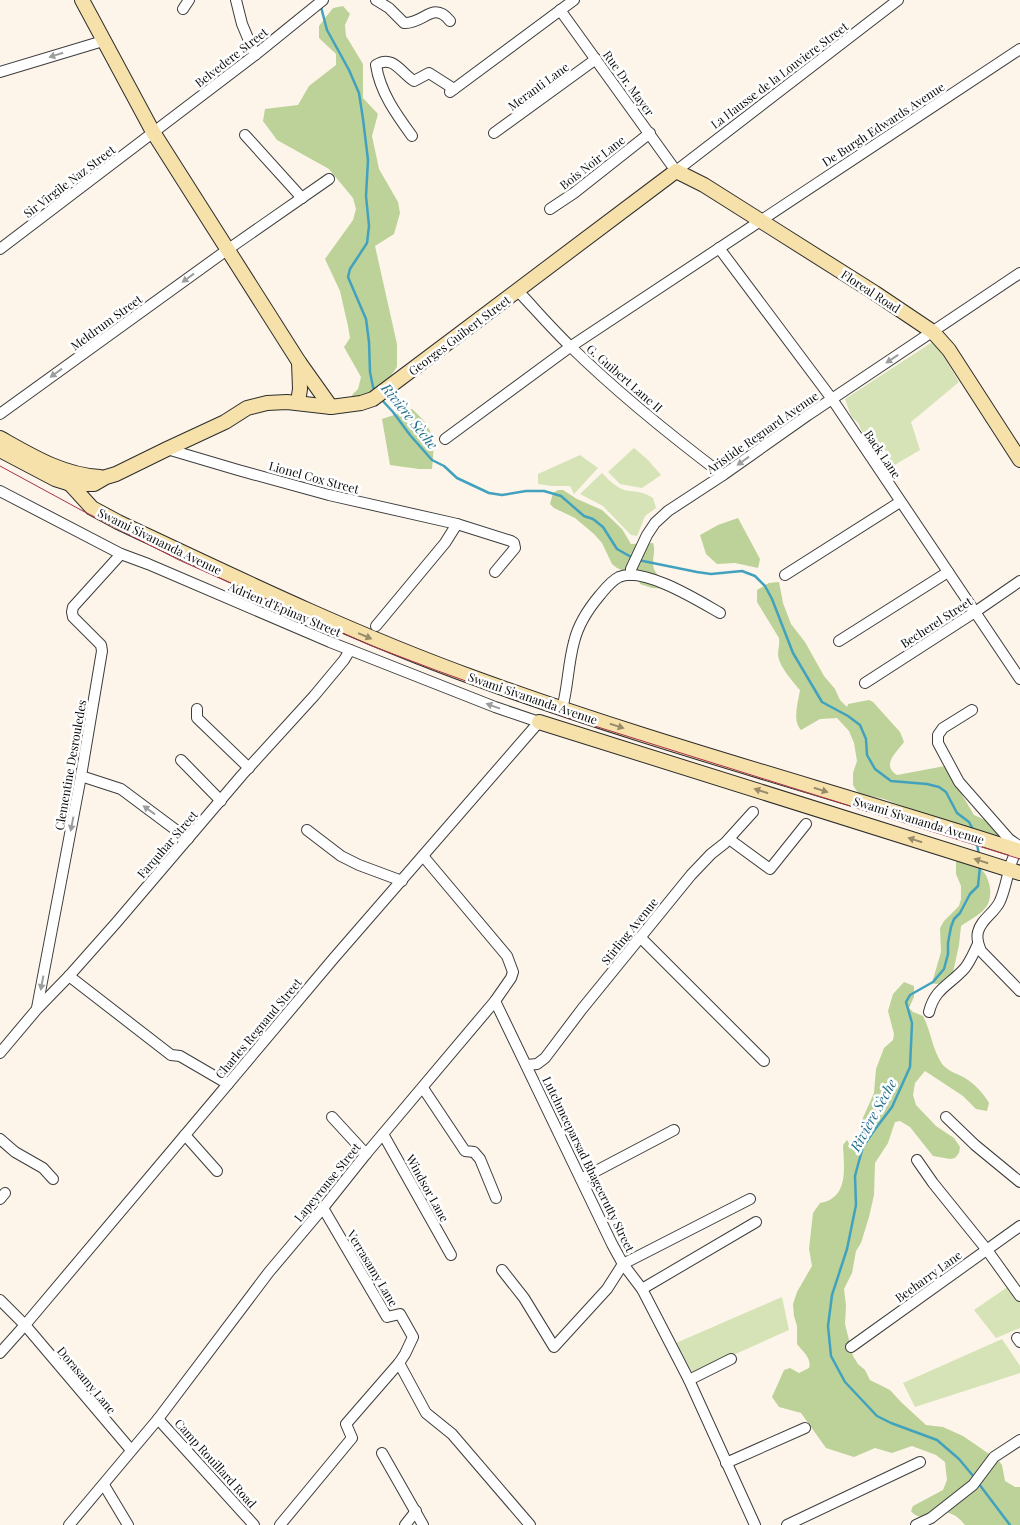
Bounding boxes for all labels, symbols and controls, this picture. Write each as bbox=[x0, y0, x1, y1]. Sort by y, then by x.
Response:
street label: La Hausse de la Louviere Street bbox=[707, 18, 851, 132]
street label: Belvedere Street bbox=[191, 23, 271, 90]
street label: Rue Dr. Mayer bbox=[600, 47, 658, 119]
one-way arrow bbox=[49, 51, 64, 59]
street label: Meranti Lane bbox=[504, 58, 572, 114]
street label: De Burgh Edwards Avenue bbox=[819, 78, 947, 170]
street label: Bois Noir Lane bbox=[556, 131, 628, 193]
street label: Sir Virgile Naz Street bbox=[20, 141, 119, 221]
street label: Floreal Road bbox=[838, 266, 904, 316]
one-way arrow bbox=[182, 273, 195, 284]
street label: Meldrum Street bbox=[67, 290, 146, 353]
street label: Georges Guibert Street bbox=[405, 291, 514, 379]
street label: G. Guibert Lane II bbox=[584, 340, 666, 416]
one-way arrow bbox=[885, 354, 899, 364]
one-way arrow bbox=[49, 368, 63, 378]
water label: Rivière Sèche bbox=[377, 378, 442, 453]
street label: Aristide Regnard Avenue bbox=[702, 387, 821, 477]
street label: Back Lane bbox=[861, 427, 905, 481]
one-way arrow bbox=[737, 455, 750, 465]
street label: Lionel Cox Street bbox=[267, 457, 362, 497]
street label: Swami Sivananda Avenue bbox=[95, 504, 225, 578]
street label: Adrien d'Epinay Street bbox=[225, 578, 344, 640]
street label: Becherel Street bbox=[897, 592, 976, 651]
one-way arrow bbox=[358, 632, 372, 640]
street label: Swami Sivananda Avenue bbox=[466, 668, 600, 728]
street label: Clementine Desrouledes bbox=[51, 699, 89, 831]
one-way arrow bbox=[486, 702, 501, 709]
one-way arrow bbox=[609, 723, 624, 731]
one-way arrow bbox=[753, 787, 768, 795]
one-way arrow bbox=[814, 787, 829, 795]
street label: Swami Sivananda Avenue bbox=[852, 792, 986, 848]
one-way arrow bbox=[142, 805, 156, 815]
street label: Farquhar Street bbox=[133, 806, 201, 881]
one-way arrow bbox=[68, 816, 76, 832]
one-way arrow bbox=[908, 836, 923, 844]
one-way arrow bbox=[973, 856, 988, 864]
street label: Stirling Avenue bbox=[597, 894, 661, 968]
street label: Charles Regnaud Street bbox=[211, 974, 305, 1082]
one-way arrow bbox=[38, 976, 46, 991]
street label: Lutchmeeparsad Bhageerutty Street bbox=[539, 1073, 639, 1255]
water label: Rivière Sèche bbox=[845, 1076, 901, 1155]
street label: Lapeyrouse Street bbox=[290, 1139, 364, 1225]
street label: Windsor Lane bbox=[402, 1151, 453, 1224]
street label: Verrasamy Lane bbox=[343, 1226, 402, 1309]
street label: Beeharry Lane bbox=[892, 1247, 964, 1305]
street label: Dorasamy Lane bbox=[54, 1343, 120, 1417]
street label: Camp Rouillard Road bbox=[172, 1415, 260, 1511]

